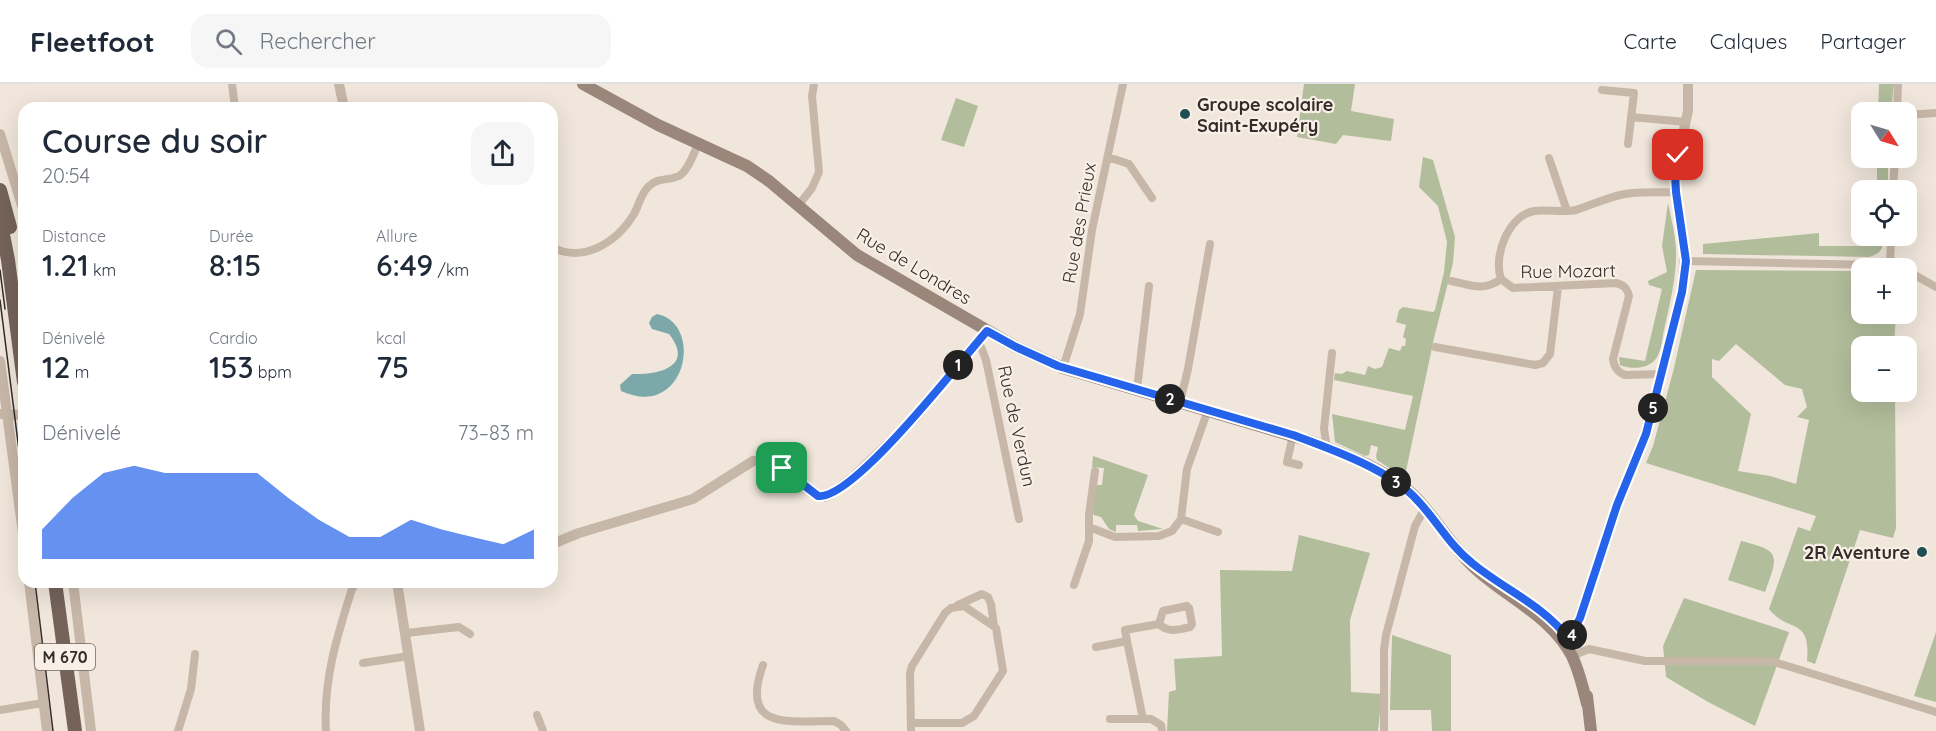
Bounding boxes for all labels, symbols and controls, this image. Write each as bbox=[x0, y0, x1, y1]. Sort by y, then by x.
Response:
search box bbox=[191, 14, 611, 68]
text: Fleetfoot bbox=[30, 24, 155, 59]
icon: search bbox=[212, 25, 245, 58]
text: Rechercher bbox=[260, 27, 376, 55]
text: Carte bbox=[1623, 28, 1677, 54]
text: Calques bbox=[1710, 28, 1787, 54]
text: Partager bbox=[1820, 28, 1906, 54]
place label: Groupe scolaire Saint-Exupéry bbox=[1197, 93, 1333, 137]
north arrow bbox=[1851, 102, 1917, 168]
map controls bbox=[1851, 102, 1917, 402]
marker: Groupe scolaire Saint-Exupéry bbox=[1178, 107, 1192, 121]
text: Course du soir bbox=[42, 120, 267, 161]
button: share bbox=[471, 122, 534, 185]
pin bbox=[1652, 129, 1703, 180]
icon: check bbox=[1661, 138, 1694, 171]
street label: Rue des Prieux bbox=[1057, 161, 1101, 285]
text: 20:54 bbox=[42, 163, 90, 188]
button: locate bbox=[1851, 180, 1917, 246]
street label: Rue de Londres bbox=[852, 223, 976, 309]
text: Distance bbox=[42, 226, 106, 246]
text: Durée bbox=[209, 226, 254, 246]
text: Allure bbox=[376, 226, 418, 246]
text: 1.21 bbox=[42, 246, 89, 284]
text: 8:15 bbox=[209, 246, 261, 284]
text: 6:49 bbox=[376, 246, 433, 284]
button: + bbox=[1851, 258, 1917, 324]
street label: Rue Mozart bbox=[1520, 259, 1616, 283]
text: km bbox=[89, 260, 116, 280]
text: /km bbox=[433, 260, 469, 280]
text: Dénivelé bbox=[42, 328, 105, 348]
text: Cardio bbox=[209, 328, 258, 348]
text: kcal bbox=[376, 328, 406, 348]
button: − bbox=[1851, 336, 1917, 402]
text: 12 bbox=[42, 348, 70, 386]
text: 153 bbox=[209, 348, 253, 386]
text: 75 bbox=[376, 348, 409, 386]
pin: 1 bbox=[943, 350, 973, 380]
text: 1 bbox=[955, 355, 961, 375]
text: m bbox=[70, 362, 89, 382]
text: bpm bbox=[253, 362, 292, 382]
street label: Rue de Verdun bbox=[993, 363, 1041, 489]
pin: 2 bbox=[1155, 384, 1185, 414]
text: 2 bbox=[1165, 389, 1175, 409]
pin: 5 bbox=[1638, 393, 1668, 423]
text: 5 bbox=[1648, 398, 1658, 418]
text: Dénivelé bbox=[42, 420, 121, 445]
text: 73–83 m bbox=[458, 420, 534, 445]
pin bbox=[756, 442, 807, 493]
icon: arrive bbox=[765, 451, 798, 484]
pin: 3 bbox=[1381, 467, 1411, 497]
text: 3 bbox=[1392, 472, 1400, 492]
place label: 2R Aventure bbox=[1804, 541, 1910, 564]
marker: 2R Aventure bbox=[1915, 545, 1929, 559]
pin: 4 bbox=[1557, 620, 1587, 650]
text: 4 bbox=[1567, 625, 1577, 645]
road number: M 670 bbox=[35, 644, 95, 670]

